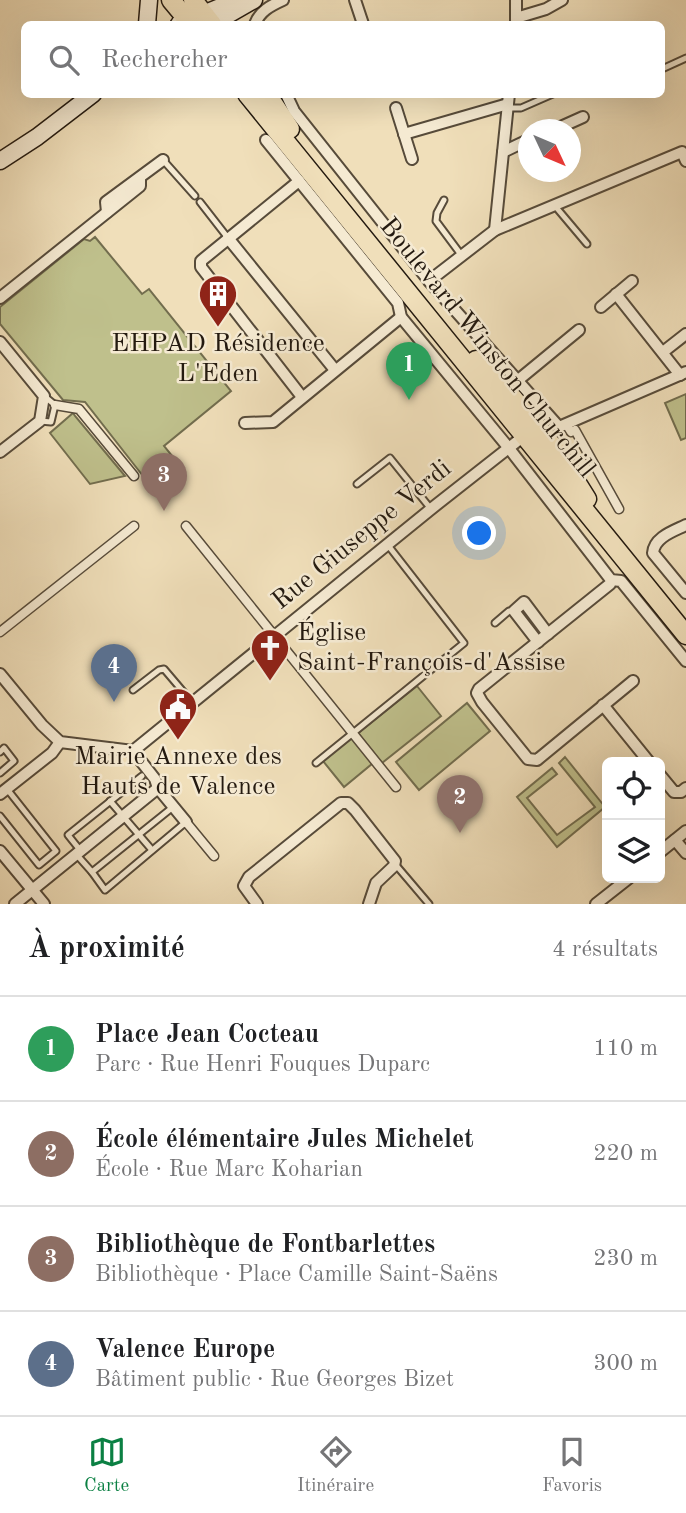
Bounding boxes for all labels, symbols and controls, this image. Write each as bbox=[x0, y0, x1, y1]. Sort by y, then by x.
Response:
search box bbox=[21, 21, 665, 98]
icon: search bbox=[45, 41, 83, 79]
text: Rechercher bbox=[101, 47, 228, 73]
north arrow bbox=[518, 119, 581, 182]
street label: Boulevard Winston Churchill bbox=[374, 213, 600, 483]
building icon: EHPAD Résidence L'Eden bbox=[197, 273, 239, 328]
place label: EHPAD Résidence L'Eden bbox=[111, 331, 325, 387]
pin: 1 bbox=[386, 342, 432, 400]
pin: 3 bbox=[141, 453, 187, 511]
street label: Rue Giuseppe Verdi bbox=[268, 455, 456, 615]
your location bbox=[462, 516, 496, 550]
place label: Église Saint-François-d'Assise bbox=[297, 616, 566, 676]
church icon: Église Saint-François-d'Assise bbox=[249, 627, 291, 682]
pin: 4 bbox=[91, 644, 137, 702]
public building icon: Mairie Annexe des Hauts de Valence bbox=[157, 686, 199, 741]
place label: Mairie Annexe des Hauts de Valence bbox=[74, 744, 282, 800]
map controls bbox=[602, 757, 665, 883]
button: locate bbox=[602, 757, 665, 820]
pin: 2 bbox=[437, 775, 483, 833]
button: layers bbox=[602, 820, 665, 883]
text: À proximité bbox=[28, 934, 185, 964]
text: 4 résultats bbox=[552, 938, 658, 961]
text: Place Jean Cocteau bbox=[95, 1022, 319, 1048]
text: 1 bbox=[44, 1037, 58, 1060]
text: 110 m bbox=[593, 1037, 658, 1060]
text: Parc · Rue Henri Fouques Duparc bbox=[95, 1053, 430, 1076]
text: École élémentaire Jules Michelet bbox=[95, 1127, 474, 1153]
text: 2 bbox=[44, 1142, 58, 1165]
text: 220 m bbox=[593, 1142, 658, 1165]
text: École · Rue Marc Koharian bbox=[95, 1158, 363, 1181]
text: Bibliothèque de Fontbarlettes bbox=[95, 1232, 435, 1258]
text: 3 bbox=[44, 1247, 58, 1270]
text: 230 m bbox=[593, 1247, 658, 1270]
text: Bibliothèque · Place Camille Saint-Saëns bbox=[95, 1263, 498, 1286]
text: Valence Europe bbox=[95, 1337, 275, 1363]
text: 4 bbox=[44, 1352, 58, 1375]
text: 300 m bbox=[593, 1352, 658, 1375]
text: Bâtiment public · Rue Georges Bizet bbox=[95, 1368, 454, 1391]
tab: Carte bbox=[84, 1433, 129, 1498]
tab: Itinéraire bbox=[297, 1433, 374, 1498]
tab: Favoris bbox=[542, 1433, 602, 1498]

